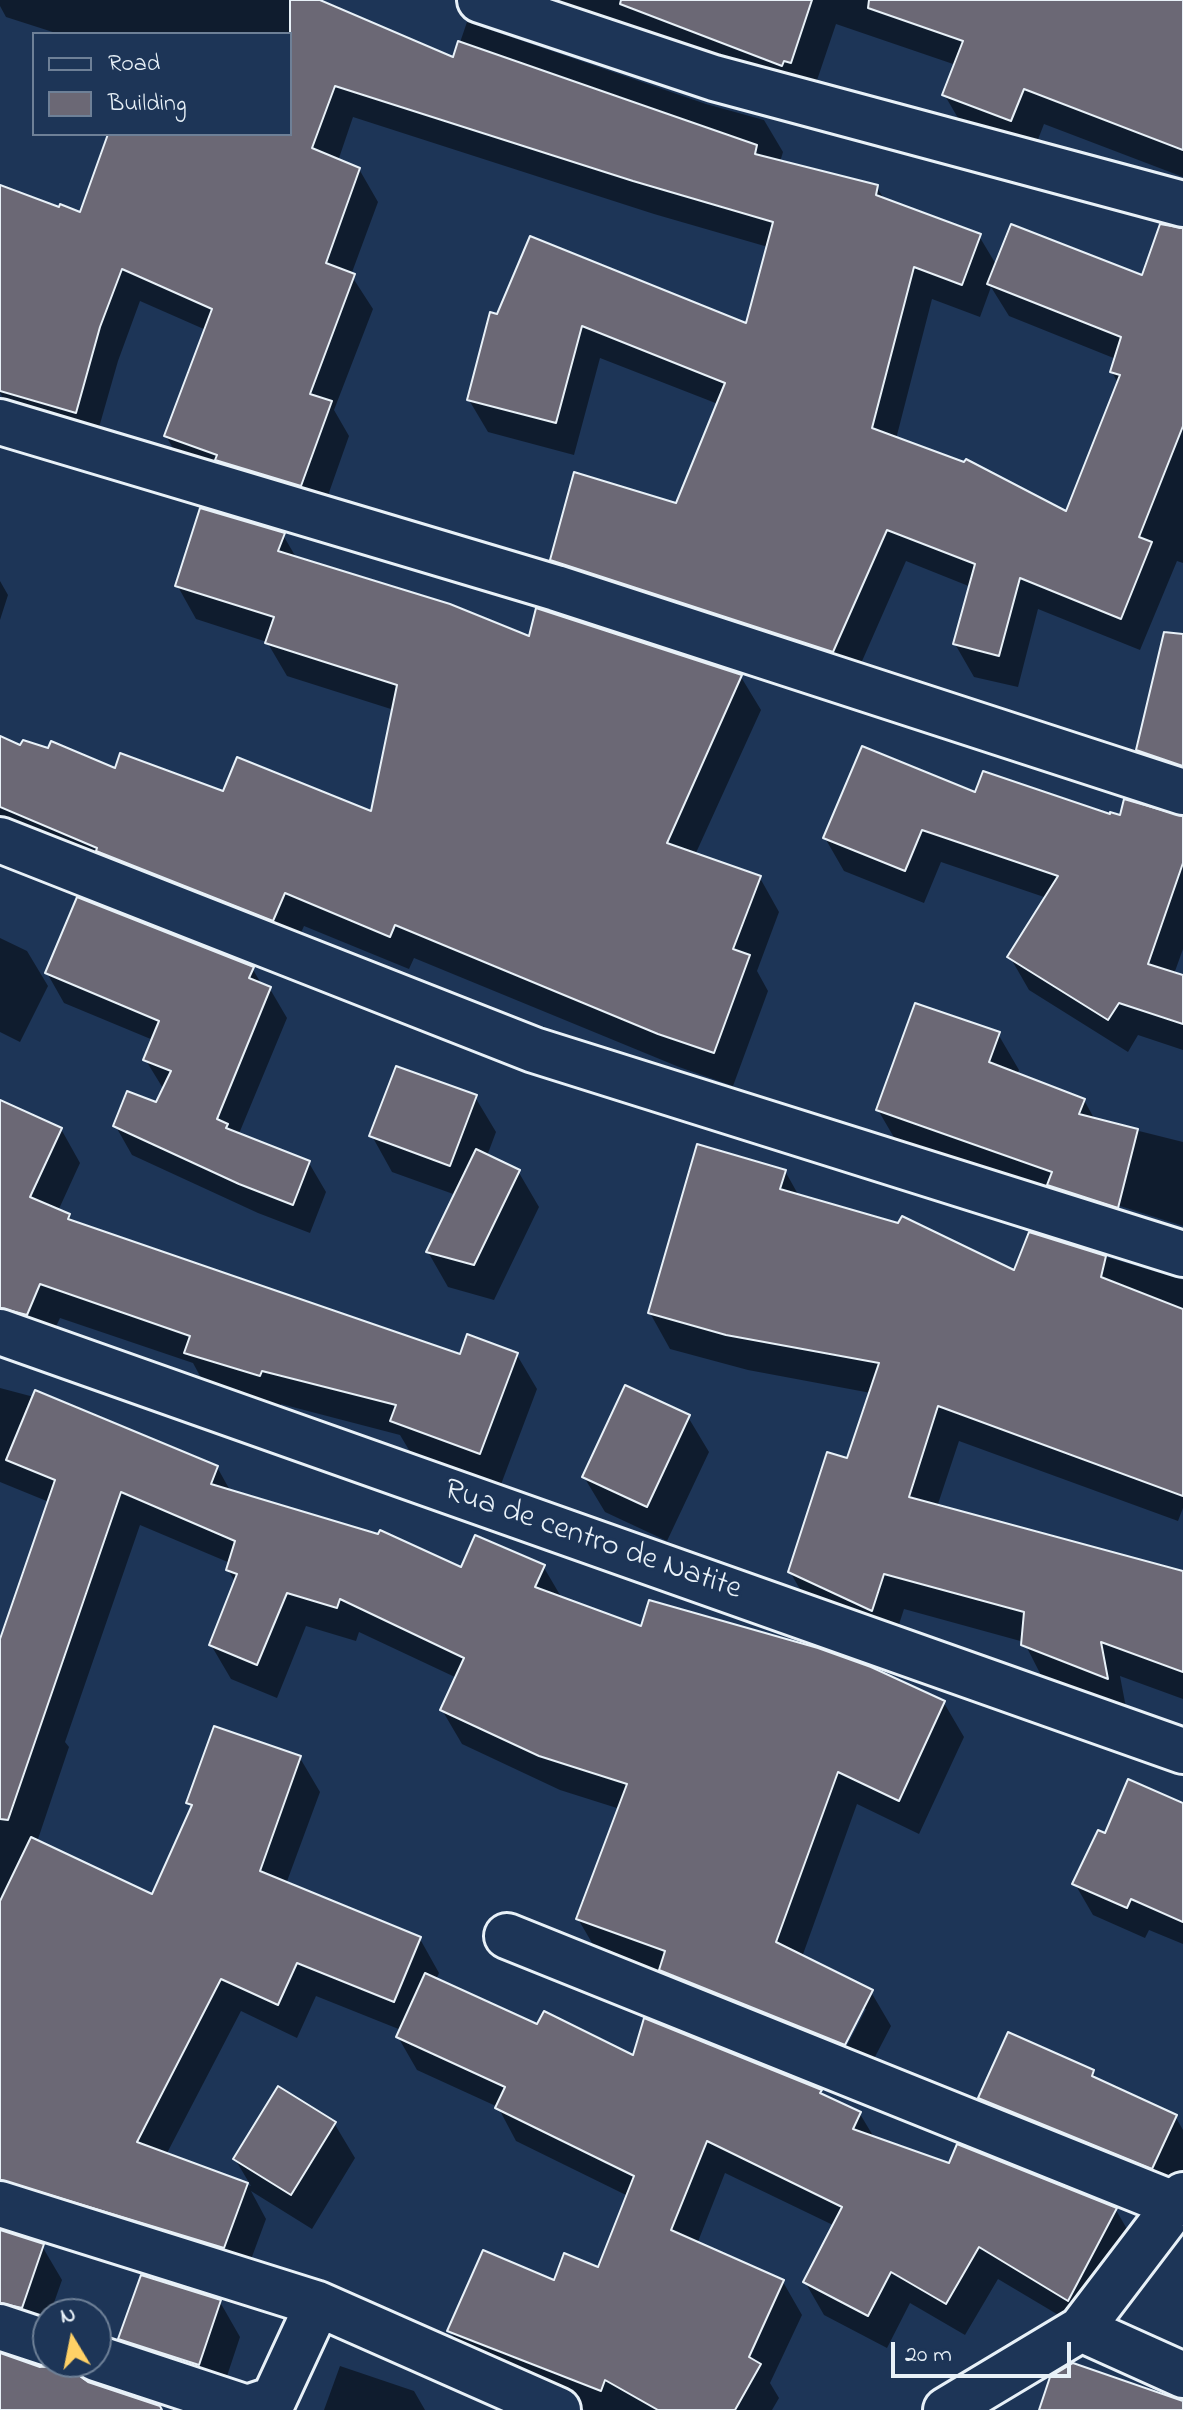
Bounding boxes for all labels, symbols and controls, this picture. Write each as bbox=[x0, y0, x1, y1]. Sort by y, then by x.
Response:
legend bbox=[32, 32, 292, 136]
text: Road bbox=[108, 47, 160, 82]
text: Building bbox=[108, 87, 187, 122]
street label: Rua de centro de Natite bbox=[438, 1473, 746, 1611]
north arrow bbox=[32, 2298, 112, 2378]
text: N bbox=[58, 2299, 78, 2333]
scale bar bbox=[895, 2326, 1075, 2376]
text: 20 m bbox=[905, 2338, 952, 2373]

